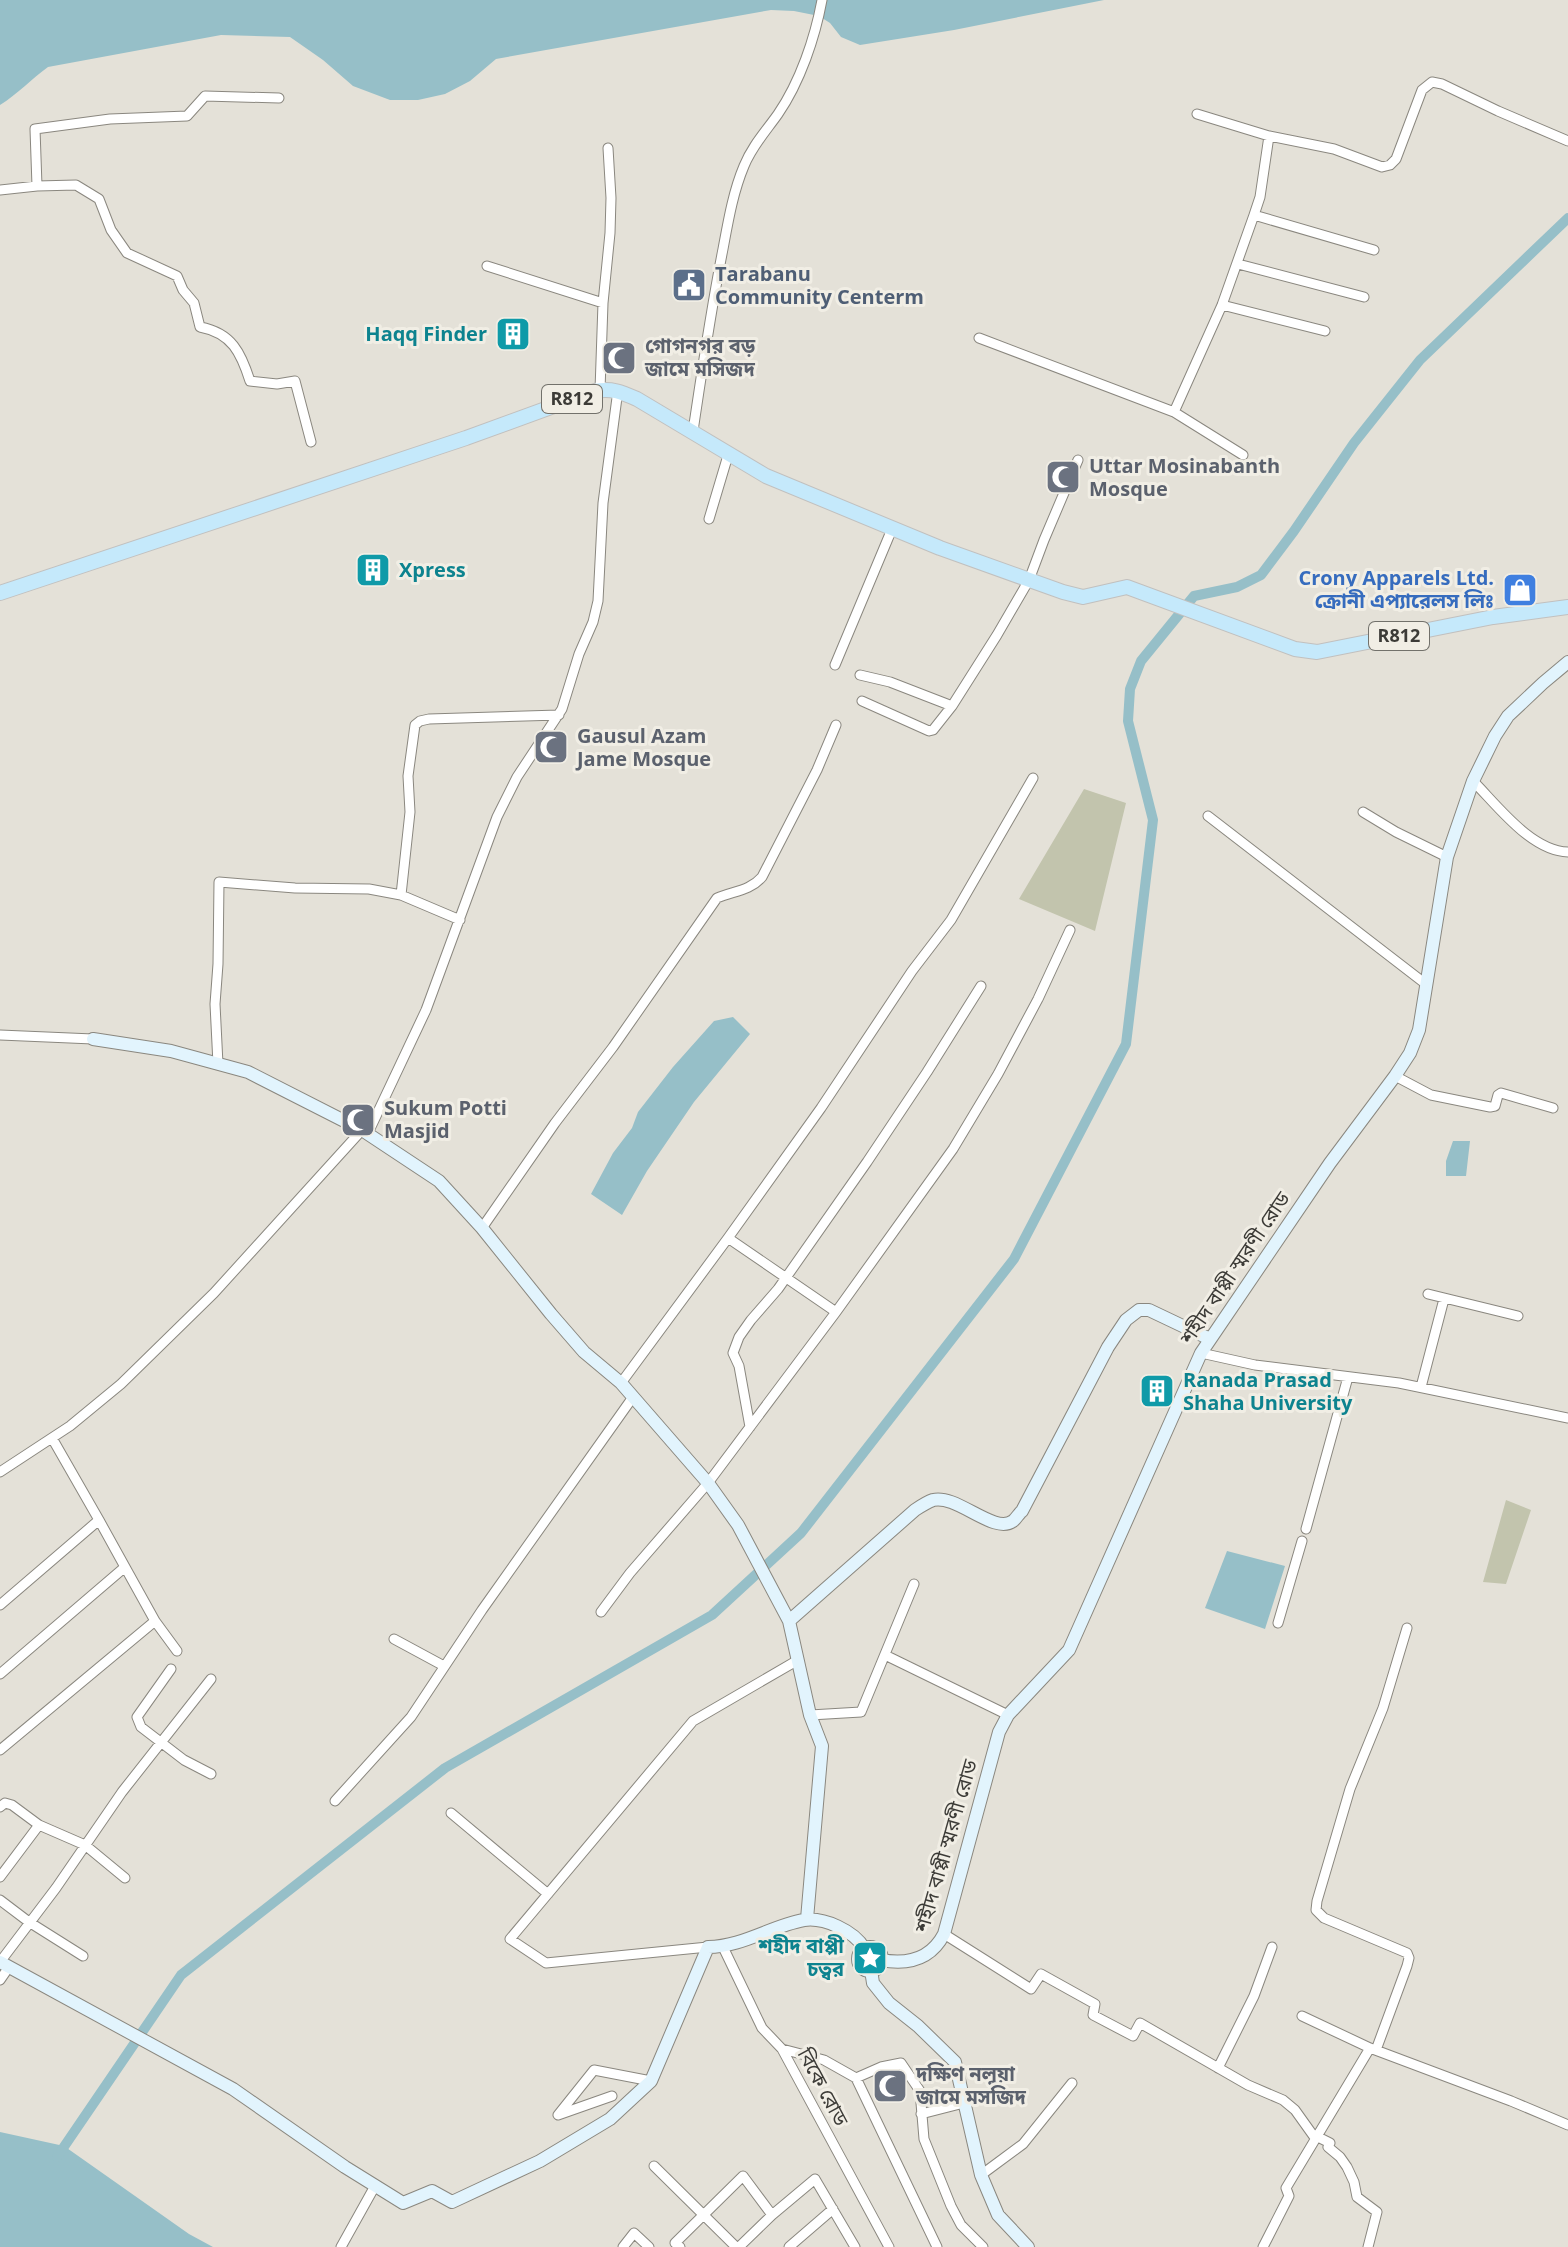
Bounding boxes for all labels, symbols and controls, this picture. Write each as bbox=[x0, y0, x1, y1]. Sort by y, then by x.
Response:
place label: Tarabanu Community Centerm bbox=[715, 260, 924, 310]
public building icon: Tarabanu Community Centerm bbox=[670, 266, 708, 304]
building icon: Haqq Finder bbox=[494, 315, 532, 353]
place label: Haqq Finder bbox=[365, 320, 487, 347]
place label: গোগনগর বড় জামে মসিজদ bbox=[644, 332, 756, 382]
mosque icon: গোগনগর বড় জামে মসিজদ bbox=[600, 339, 638, 377]
road number: R812 bbox=[542, 385, 602, 413]
place label: Uttar Mosinabanth Mosque bbox=[1089, 452, 1280, 502]
mosque icon: Uttar Mosinabanth Mosque bbox=[1044, 458, 1082, 496]
building icon: Xpress bbox=[354, 551, 392, 589]
place label: Xpress bbox=[399, 556, 466, 583]
place label: Crony Apparels Ltd. ক্রোনী এপ্যারেলস লিঃ bbox=[1298, 564, 1494, 614]
shop icon: Crony Apparels Ltd. ক্রোনী এপ্যারেলস লিঃ bbox=[1501, 571, 1539, 609]
road number: R812 bbox=[1369, 622, 1429, 650]
place label: Gausul Azam Jame Mosque bbox=[575, 722, 711, 772]
mosque icon: Gausul Azam Jame Mosque bbox=[532, 728, 570, 766]
place label: Sukum Potti Masjid bbox=[384, 1094, 507, 1144]
mosque icon: Sukum Potti Masjid bbox=[339, 1101, 377, 1139]
street label: শহীদ বাপ্পী স্মরণী রোড bbox=[1173, 1186, 1296, 1350]
place label: Ranada Prasad Shaha University bbox=[1183, 1366, 1353, 1416]
building icon: Ranada Prasad Shaha University bbox=[1138, 1372, 1176, 1410]
street label: শহীদ বাপ্পী স্মরণী রোড bbox=[908, 1756, 983, 1936]
place label: শহীদ বাপ্পী চত্বর bbox=[758, 1932, 845, 1982]
place icon: শহীদ বাপ্পী চত্বর bbox=[851, 1939, 889, 1977]
street label: বিকে রোড bbox=[791, 2042, 856, 2131]
place label: দক্ষিণ নলুয়া জামে মসজিদ bbox=[915, 2060, 1026, 2110]
mosque icon: দক্ষিণ নলুয়া জামে মসজিদ bbox=[871, 2067, 909, 2105]

